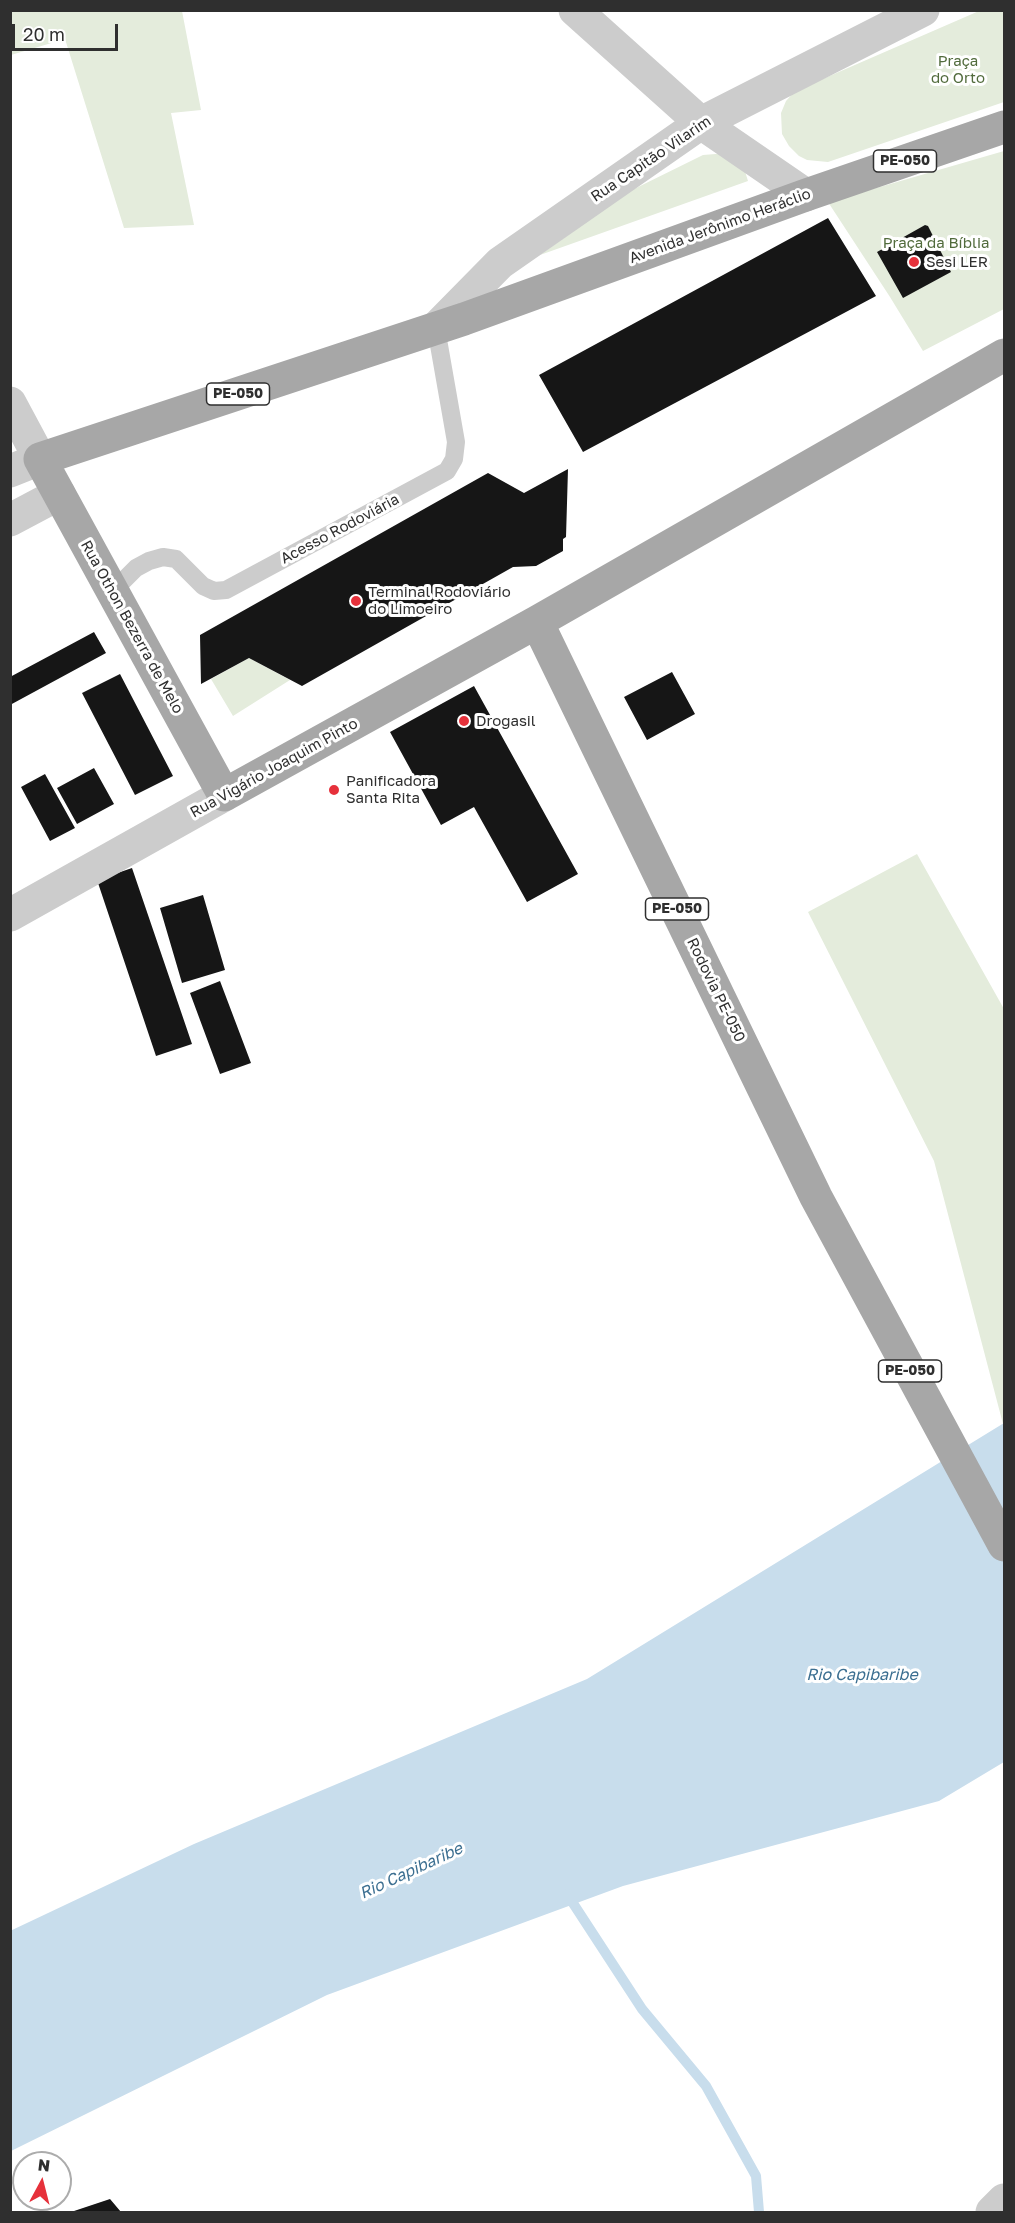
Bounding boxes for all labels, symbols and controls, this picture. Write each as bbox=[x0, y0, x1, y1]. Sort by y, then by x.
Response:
scale bar bbox=[15, 12, 122, 50]
text: 20 m bbox=[23, 23, 65, 45]
park label: Praça do Orto bbox=[931, 52, 985, 87]
street label: Rua Capitão Vilarim bbox=[588, 112, 714, 206]
road number: PE-050 bbox=[874, 150, 936, 172]
street label: Avenida Jerônimo Heráclio bbox=[627, 185, 813, 267]
park label: Praça da Bíblia bbox=[883, 234, 989, 252]
place label: Sesi LER bbox=[926, 253, 988, 271]
marker: Sesi LER bbox=[907, 255, 921, 269]
road number: PE-050 bbox=[206, 383, 270, 405]
street label: Acesso Rodoviária bbox=[278, 490, 402, 568]
street label: Rua Othon Bezerra de Melo bbox=[77, 537, 187, 717]
place label: Terminal Rodoviário do Limoeiro bbox=[368, 583, 511, 618]
marker: Terminal Rodoviário do Limoeiro bbox=[349, 594, 363, 608]
place label: Drogasil bbox=[476, 712, 536, 730]
street label: Rua Vigário Joaquim Pinto bbox=[187, 714, 361, 822]
marker: Drogasil bbox=[457, 714, 471, 728]
place label: Panificadora Santa Rita bbox=[346, 772, 436, 807]
marker: Panificadora Santa Rita bbox=[327, 783, 341, 797]
road number: PE-050 bbox=[646, 898, 708, 920]
street label: Rodovia PE-050 bbox=[683, 935, 749, 1045]
road number: PE-050 bbox=[878, 1360, 942, 1382]
water label: Rio Capibaribe bbox=[806, 1665, 918, 1685]
water label: Rio Capibaribe bbox=[356, 1839, 466, 1903]
north arrow bbox=[12, 2151, 72, 2211]
text: N bbox=[37, 2154, 51, 2176]

